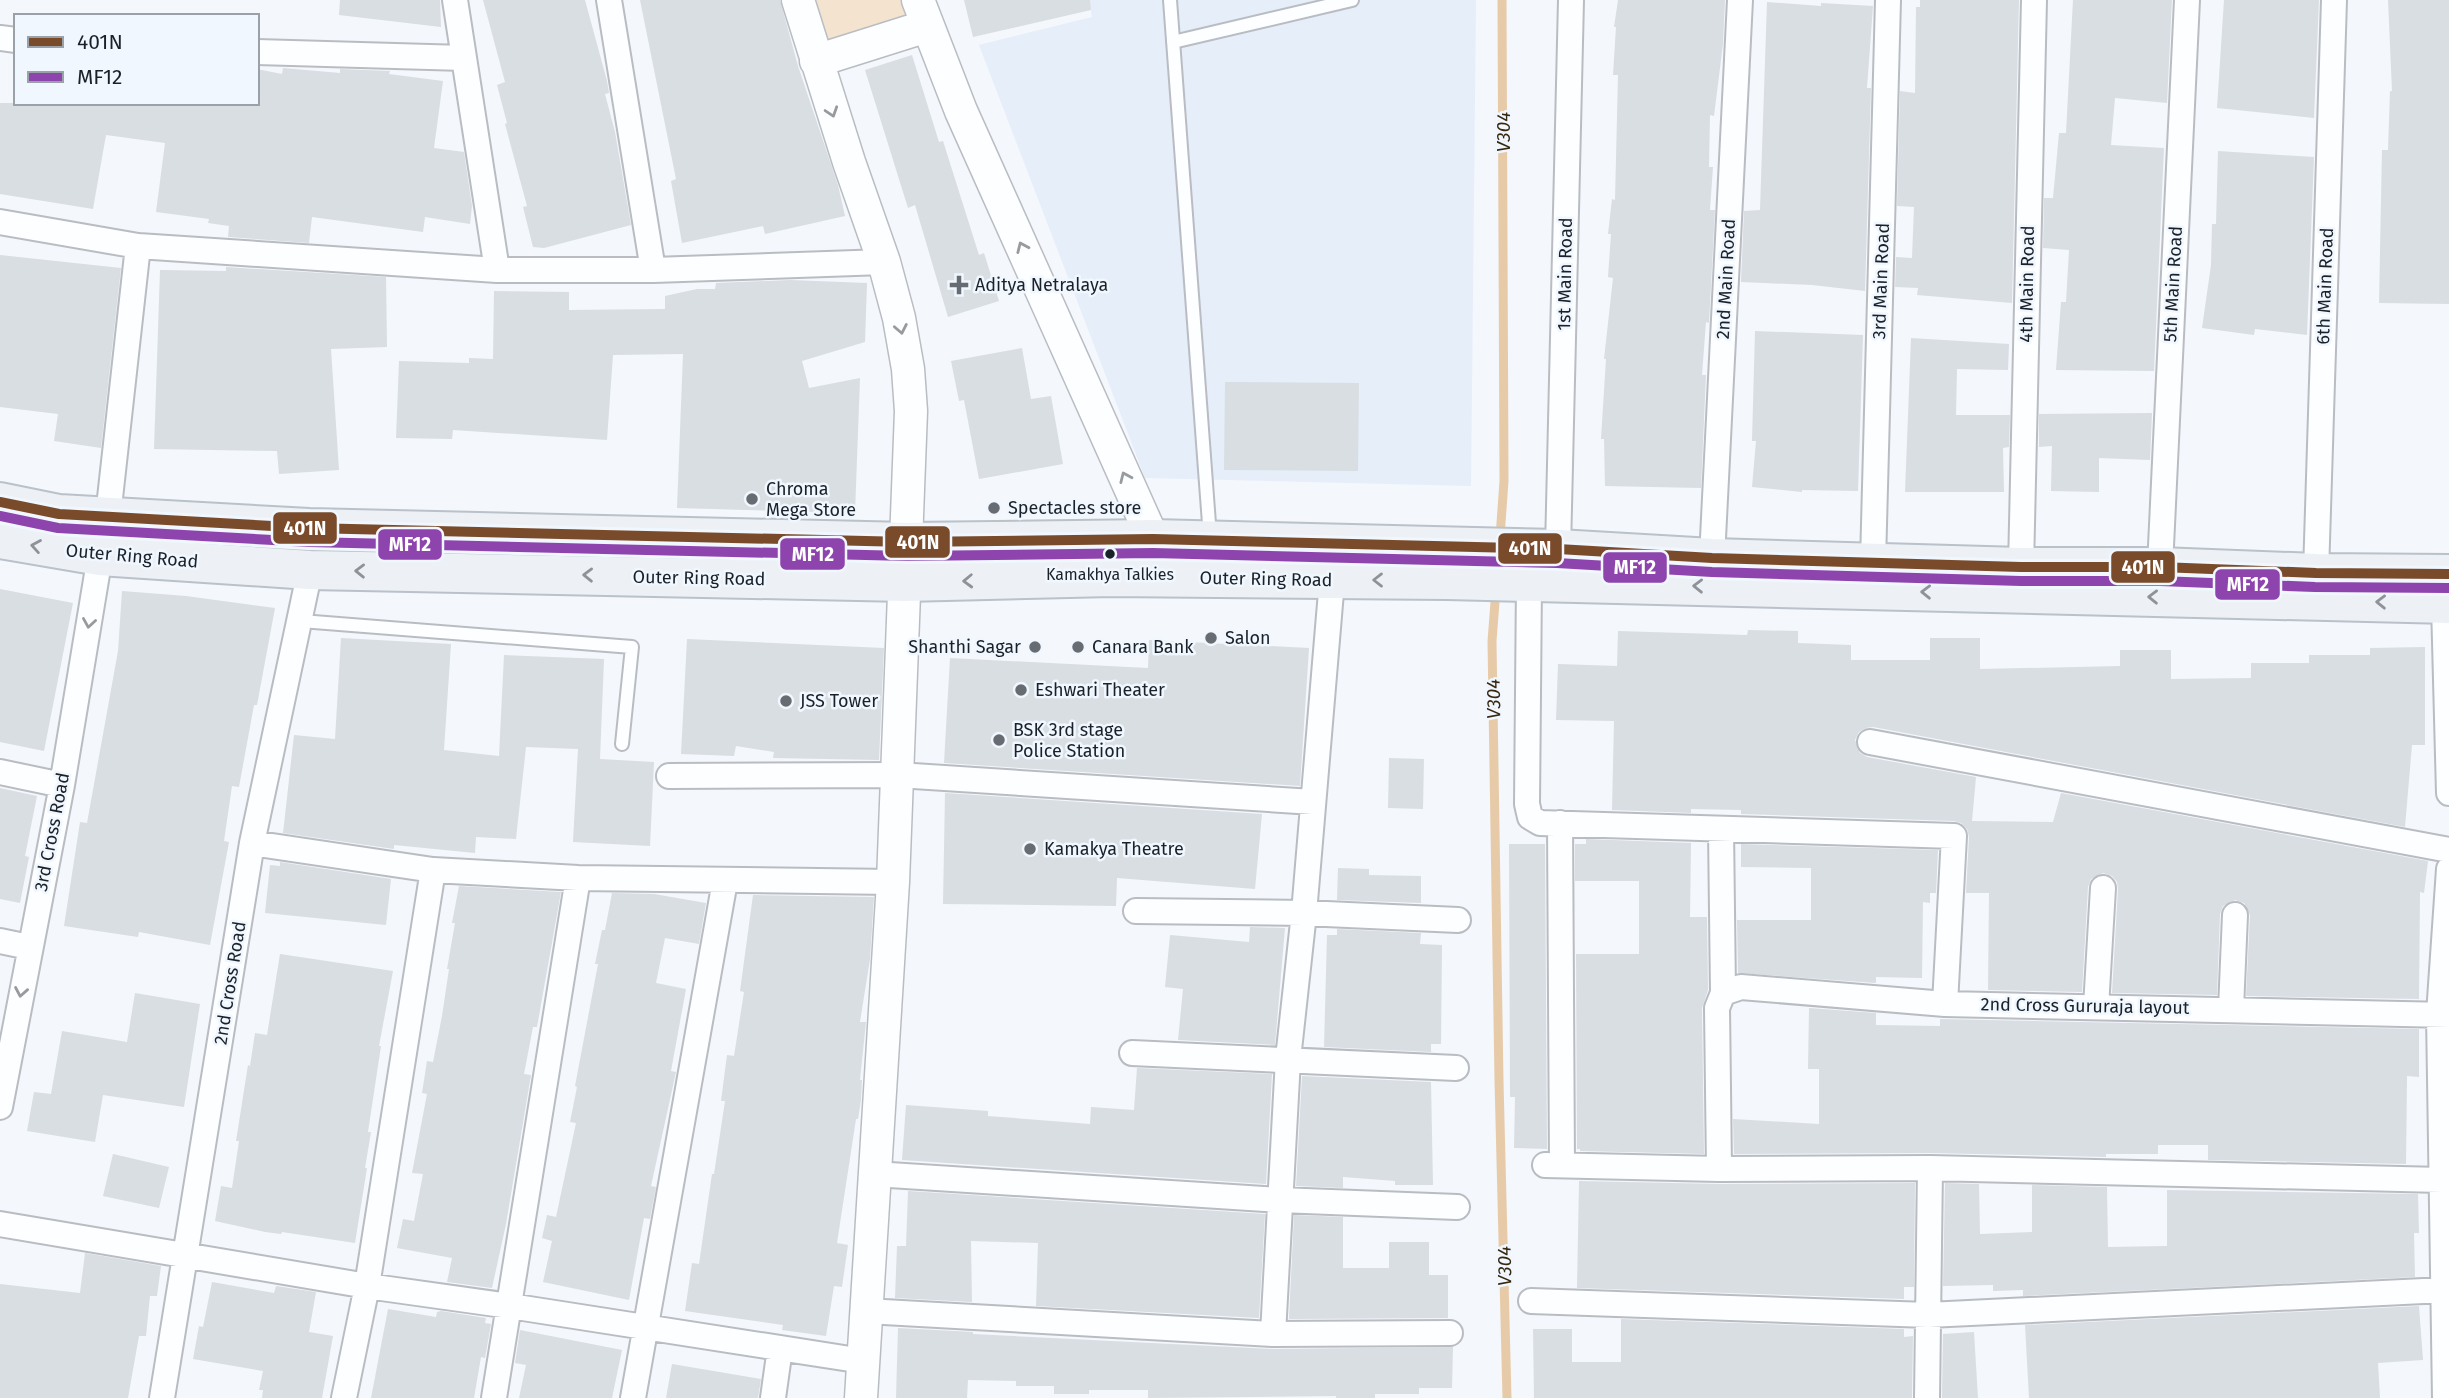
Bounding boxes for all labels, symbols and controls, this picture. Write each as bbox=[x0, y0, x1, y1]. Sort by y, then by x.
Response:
legend bbox=[14, 14, 259, 105]
text: 401N bbox=[77, 29, 123, 55]
text: MF12 bbox=[77, 64, 123, 90]
one-way arrow bbox=[824, 106, 839, 118]
water label: V304 bbox=[1492, 112, 1515, 152]
street label: 1st Main Road bbox=[1553, 217, 1577, 331]
street label: 2nd Main Road bbox=[1712, 218, 1740, 340]
street label: 3rd Main Road bbox=[1868, 222, 1894, 340]
street label: 4th Main Road bbox=[2015, 225, 2039, 343]
street label: 5th Main Road bbox=[2159, 225, 2187, 343]
street label: 6th Main Road bbox=[2312, 227, 2338, 345]
one-way arrow bbox=[1016, 242, 1030, 254]
place label: Aditya Netralaya bbox=[975, 274, 1108, 296]
marker: Aditya Netralaya bbox=[949, 275, 969, 295]
one-way arrow bbox=[892, 323, 907, 335]
one-way arrow bbox=[1119, 472, 1133, 484]
place label: Chroma Mega Store bbox=[766, 478, 856, 521]
marker: Chroma Mega Store bbox=[744, 491, 760, 507]
place label: Spectacles store bbox=[1008, 497, 1141, 519]
marker: Spectacles store bbox=[986, 500, 1002, 516]
line badge: 401N bbox=[272, 511, 338, 545]
text: 401N bbox=[284, 517, 326, 540]
line badge: 401N bbox=[884, 525, 951, 559]
line badge: MF12 bbox=[377, 528, 443, 561]
text: 401N bbox=[897, 531, 939, 554]
line badge: 401N bbox=[1497, 532, 1563, 565]
text: MF12 bbox=[389, 533, 431, 556]
line badge: MF12 bbox=[779, 537, 846, 571]
text: 401N bbox=[1509, 537, 1551, 560]
one-way arrow bbox=[30, 539, 42, 554]
street label: Outer Ring Road bbox=[65, 539, 199, 573]
text: MF12 bbox=[792, 543, 834, 566]
marker: Kamakhya Talkies bbox=[1103, 547, 1117, 561]
line badge: 401N bbox=[2110, 550, 2176, 584]
line badge: MF12 bbox=[1602, 551, 1668, 584]
text: MF12 bbox=[1614, 556, 1656, 579]
text: 401N bbox=[2122, 556, 2164, 579]
one-way arrow bbox=[355, 563, 365, 579]
place label: Kamakhya Talkies bbox=[1046, 565, 1174, 584]
street label: Outer Ring Road bbox=[632, 566, 766, 590]
one-way arrow bbox=[582, 567, 593, 583]
street label: Outer Ring Road bbox=[1199, 567, 1333, 591]
line badge: MF12 bbox=[2214, 568, 2281, 601]
one-way arrow bbox=[1373, 572, 1383, 588]
one-way arrow bbox=[962, 573, 973, 588]
text: MF12 bbox=[2227, 573, 2269, 596]
one-way arrow bbox=[1693, 578, 1703, 594]
one-way arrow bbox=[1920, 584, 1931, 599]
one-way arrow bbox=[2148, 589, 2158, 605]
one-way arrow bbox=[2375, 595, 2386, 610]
one-way arrow bbox=[82, 617, 97, 629]
place label: Salon bbox=[1225, 627, 1271, 649]
marker: Salon bbox=[1203, 630, 1219, 646]
place label: Shanthi Sagar bbox=[908, 636, 1021, 658]
place label: Canara Bank bbox=[1092, 636, 1194, 658]
marker: Shanthi Sagar bbox=[1027, 639, 1043, 655]
marker: Canara Bank bbox=[1070, 639, 1086, 655]
place label: Eshwari Theater bbox=[1035, 679, 1165, 701]
water label: V304 bbox=[1482, 679, 1505, 719]
marker: Eshwari Theater bbox=[1013, 682, 1029, 698]
place label: JSS Tower bbox=[800, 690, 878, 712]
marker: JSS Tower bbox=[778, 693, 794, 709]
place label: BSK 3rd stage Police Station bbox=[1013, 719, 1125, 762]
marker: BSK 3rd stage Police Station bbox=[991, 732, 1007, 748]
street label: 3rd Cross Road bbox=[30, 771, 74, 893]
place label: Kamakya Theatre bbox=[1044, 838, 1184, 860]
marker: Kamakya Theatre bbox=[1022, 841, 1038, 857]
street label: 2nd Cross Road bbox=[209, 920, 251, 1046]
one-way arrow bbox=[14, 986, 29, 998]
street label: 2nd Cross Gururaja layout bbox=[1980, 993, 2190, 1019]
water label: V304 bbox=[1493, 1246, 1516, 1286]

